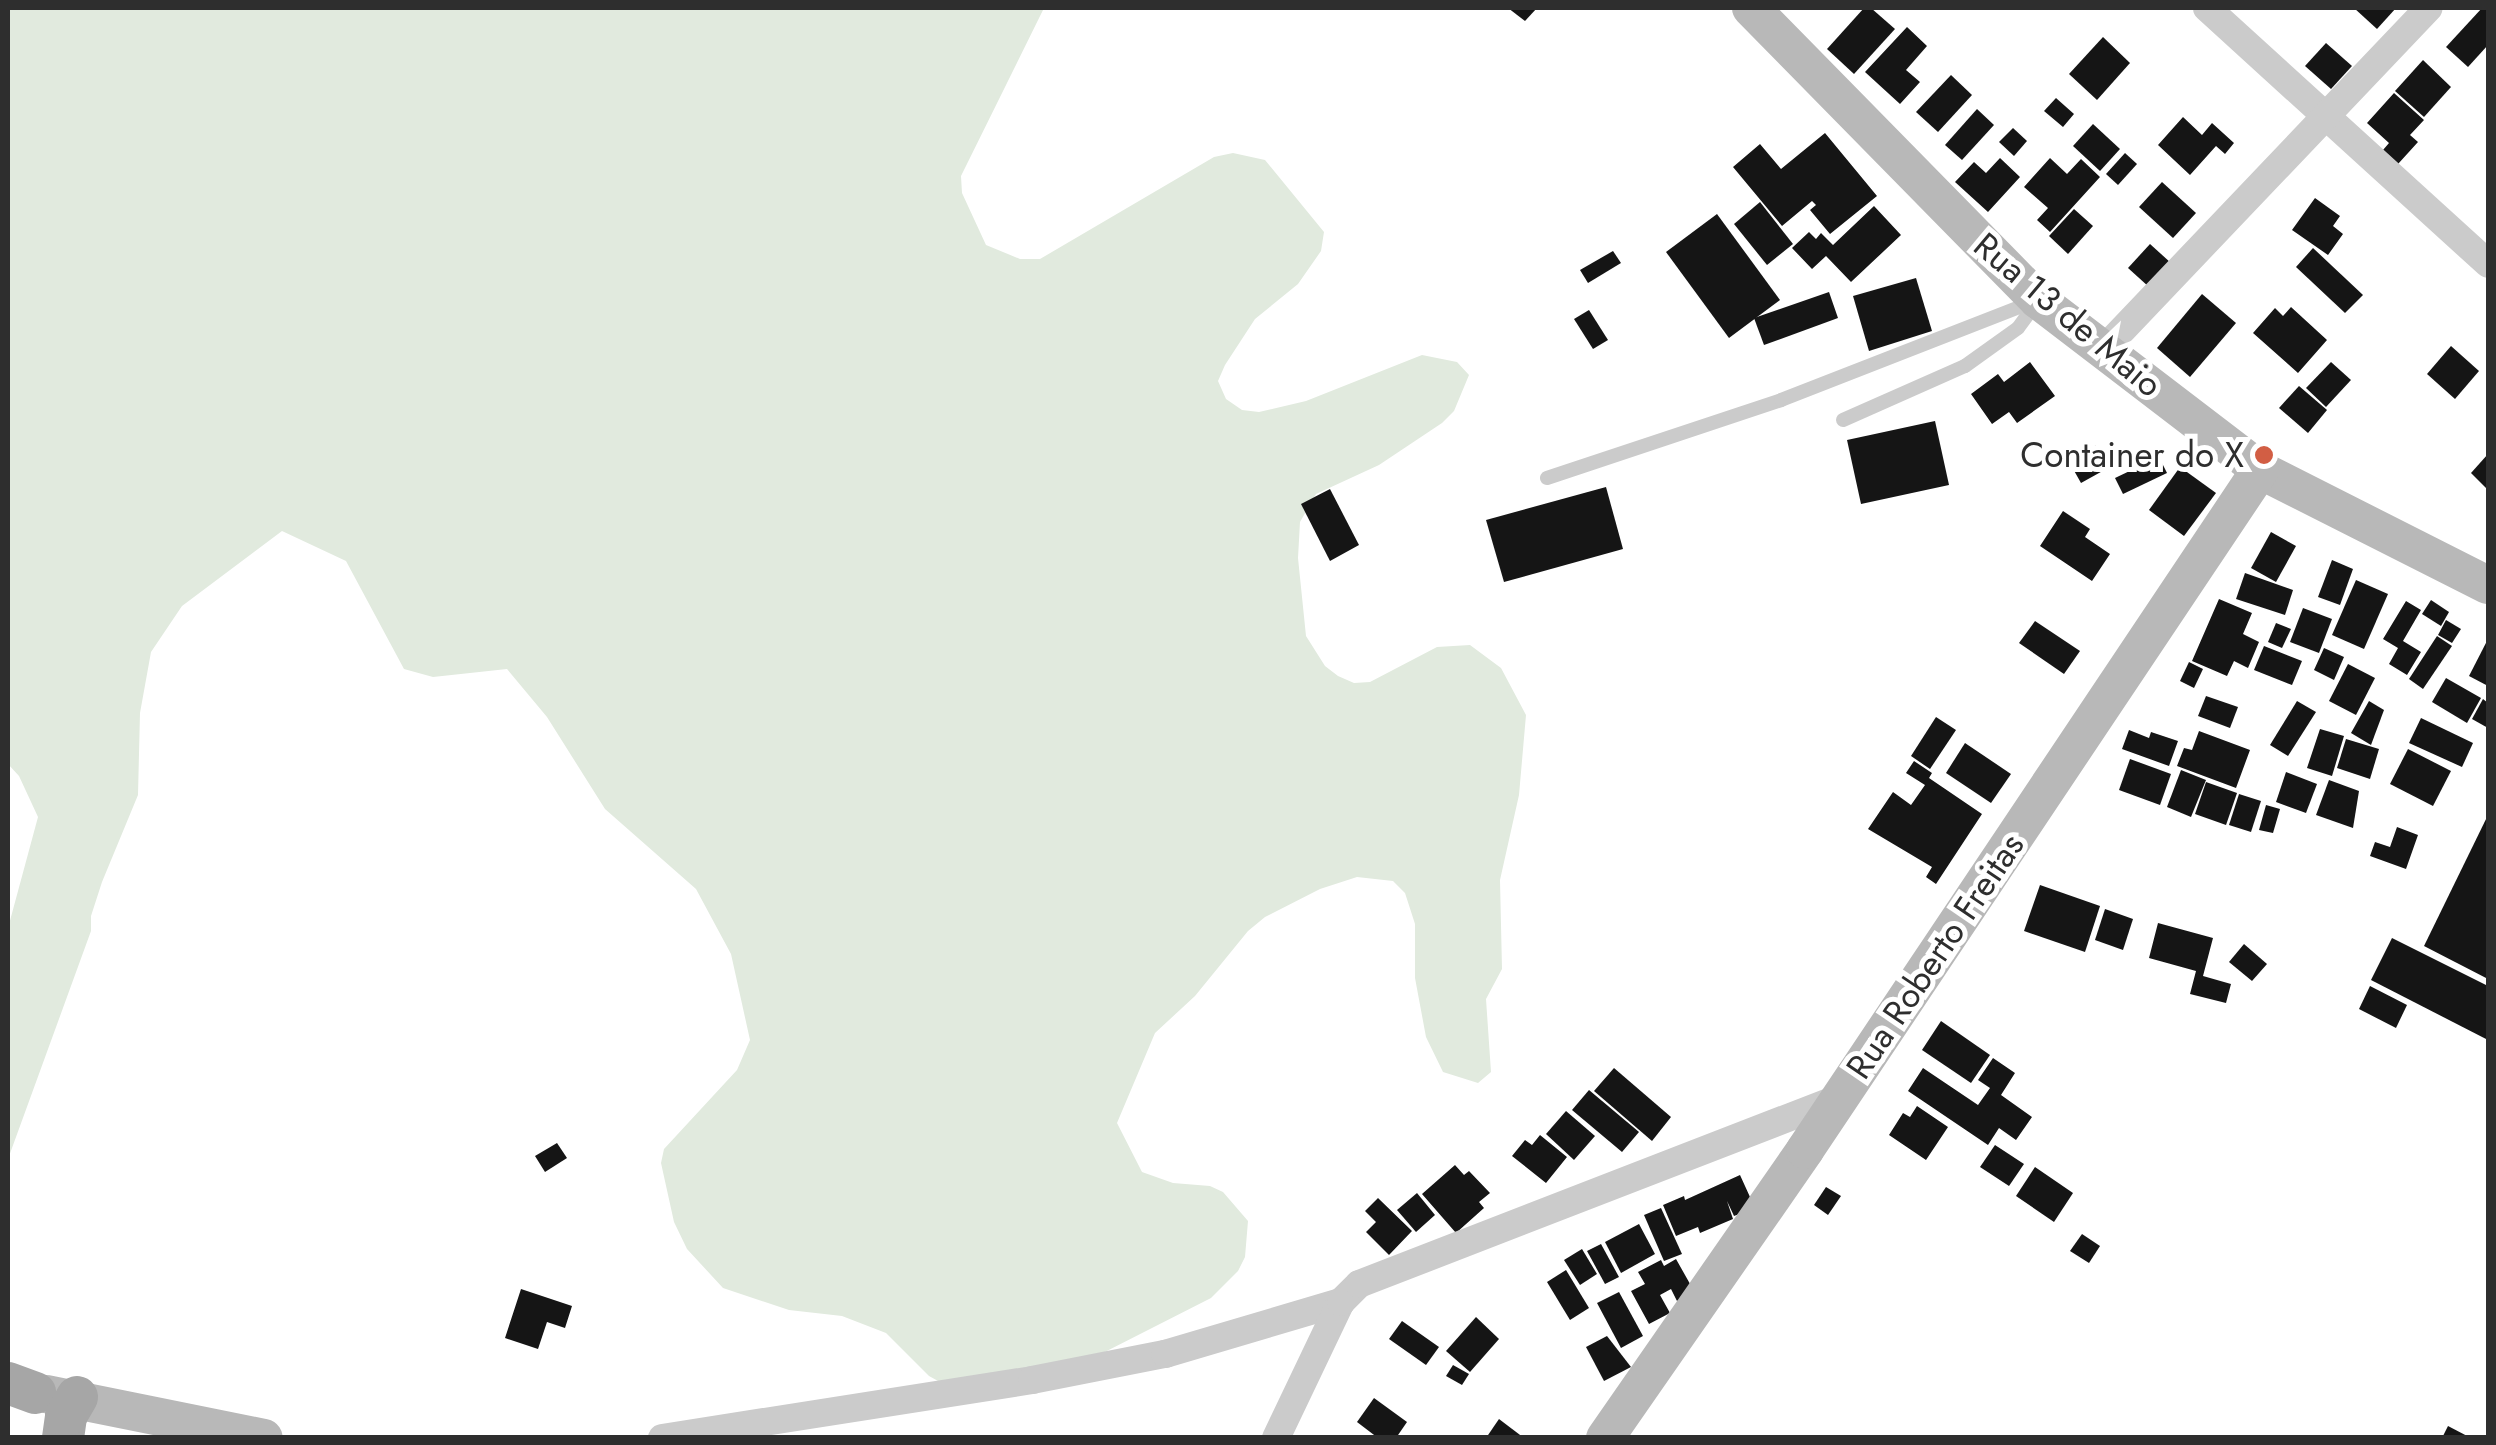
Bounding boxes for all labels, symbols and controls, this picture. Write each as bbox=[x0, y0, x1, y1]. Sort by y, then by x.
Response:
street label: Rua 13 de Maio bbox=[1965, 224, 2171, 406]
place label: Container do X bbox=[2020, 434, 2244, 476]
marker: Container do X bbox=[2253, 444, 2275, 466]
street label: Rua Roberto Freitas bbox=[1837, 825, 2033, 1087]

